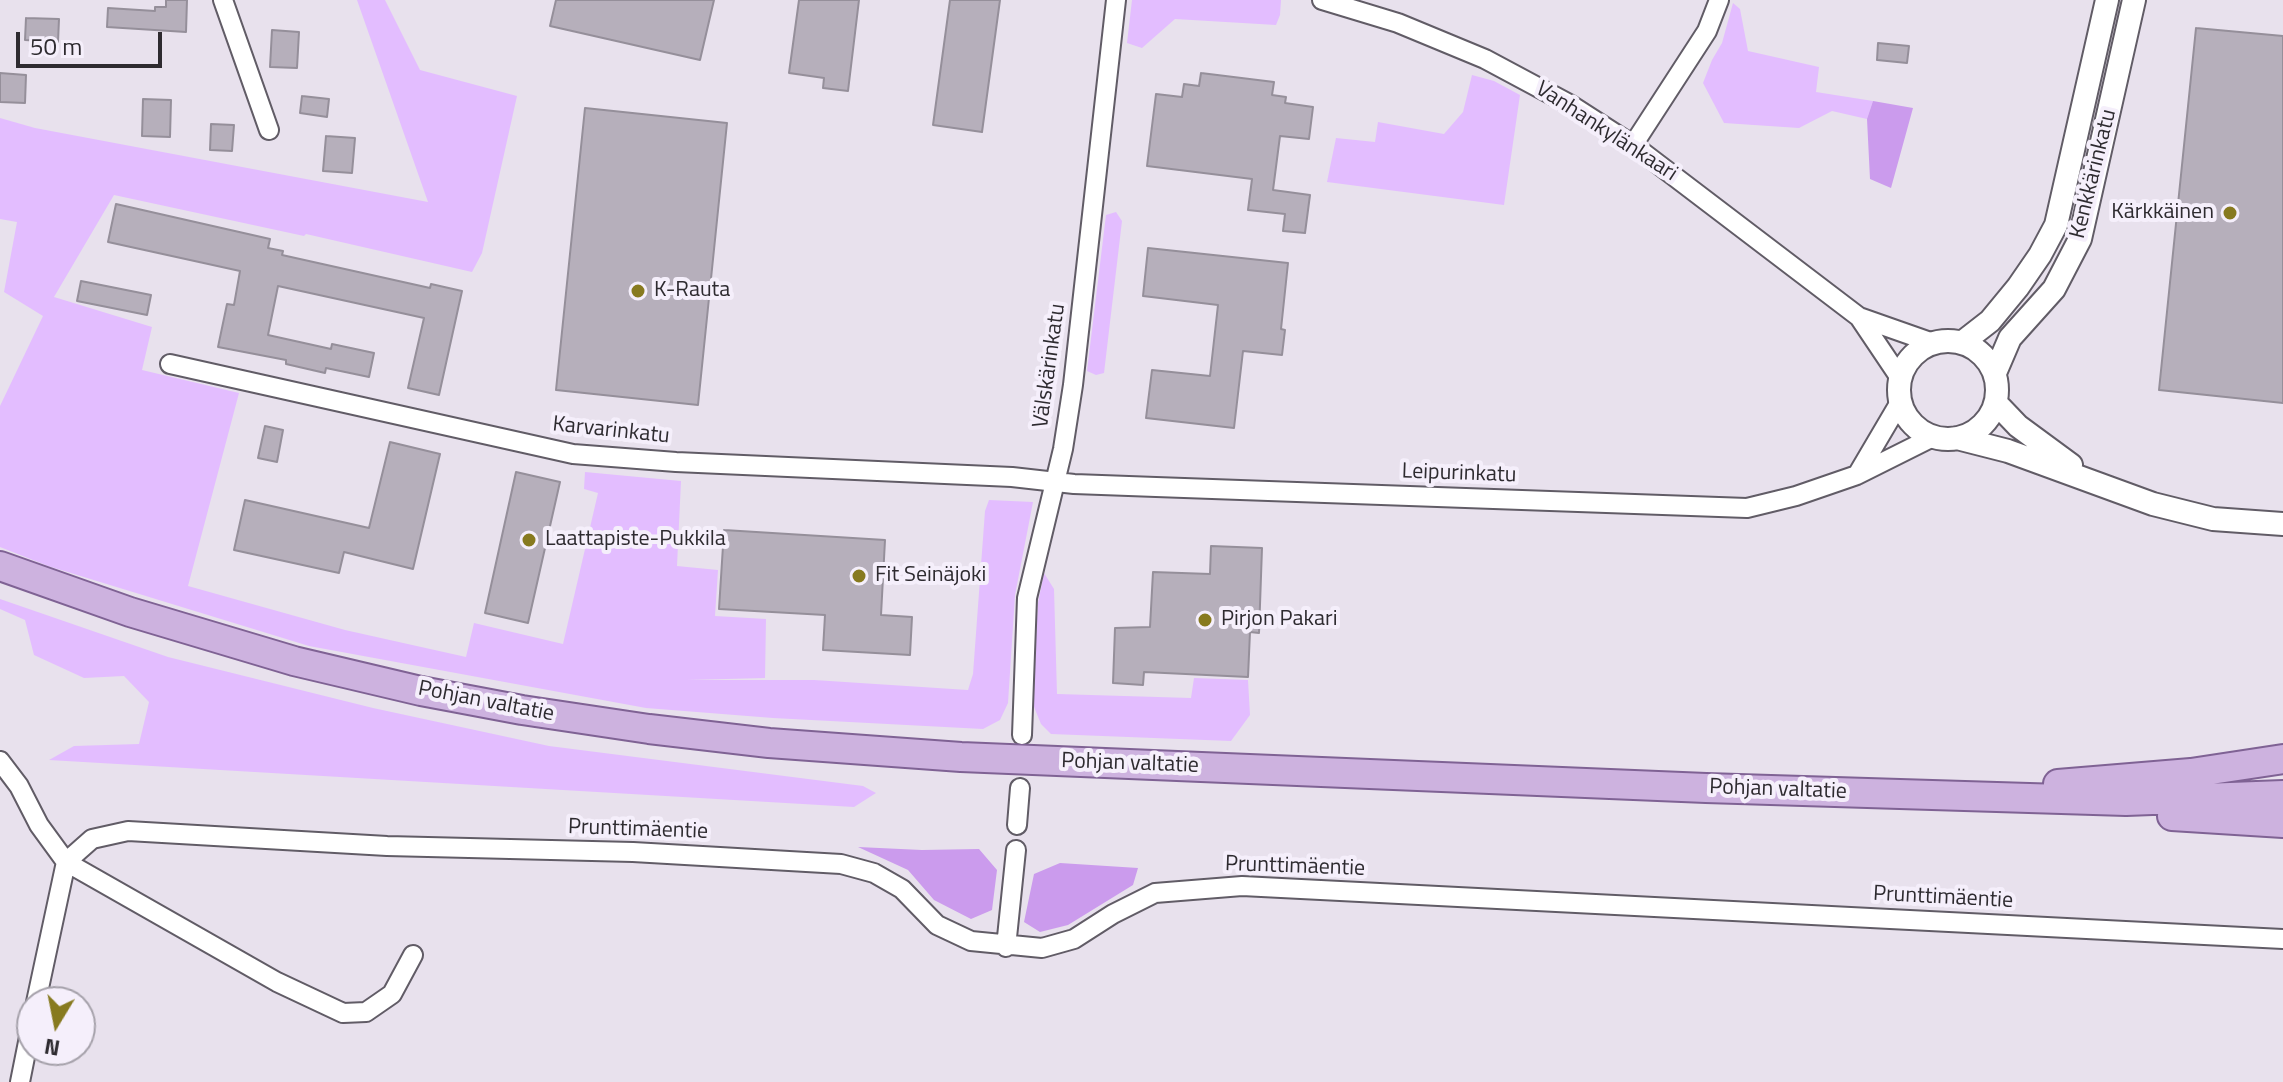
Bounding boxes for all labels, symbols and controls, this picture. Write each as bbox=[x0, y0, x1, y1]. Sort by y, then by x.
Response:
scale bar bbox=[20, 16, 166, 66]
text: 50 m bbox=[30, 28, 82, 64]
street label: Vanhankylänkaari bbox=[1530, 76, 1682, 188]
street label: Kenkkärinkatu bbox=[2065, 107, 2123, 241]
place label: Kärkkäinen bbox=[2111, 200, 2214, 226]
marker: Kärkkäinen bbox=[2221, 204, 2239, 222]
place label: K-Rauta bbox=[654, 278, 730, 304]
marker: K-Rauta bbox=[629, 282, 647, 300]
street label: Välskärinkatu bbox=[1028, 302, 1072, 430]
street label: Karvarinkatu bbox=[551, 412, 671, 450]
street label: Leipurinkatu bbox=[1401, 459, 1517, 489]
place label: Laattapiste-Pukkila bbox=[545, 527, 726, 553]
marker: Laattapiste-Pukkila bbox=[520, 531, 538, 549]
place label: Fit Seinäjoki bbox=[875, 563, 986, 589]
marker: Fit Seinäjoki bbox=[850, 567, 868, 585]
place label: Pirjon Pakari bbox=[1221, 607, 1337, 633]
marker: Pirjon Pakari bbox=[1196, 611, 1214, 629]
street label: Pohjan valtatie bbox=[416, 676, 556, 728]
street label: Pohjan valtatie bbox=[1061, 748, 1199, 780]
street label: Pohjan valtatie bbox=[1709, 774, 1847, 806]
street label: Prunttimäentie bbox=[567, 814, 709, 846]
street label: Prunttimäentie bbox=[1224, 851, 1366, 883]
street label: Prunttimäentie bbox=[1872, 881, 2014, 915]
north arrow bbox=[16, 986, 96, 1066]
text: N bbox=[42, 1030, 63, 1066]

